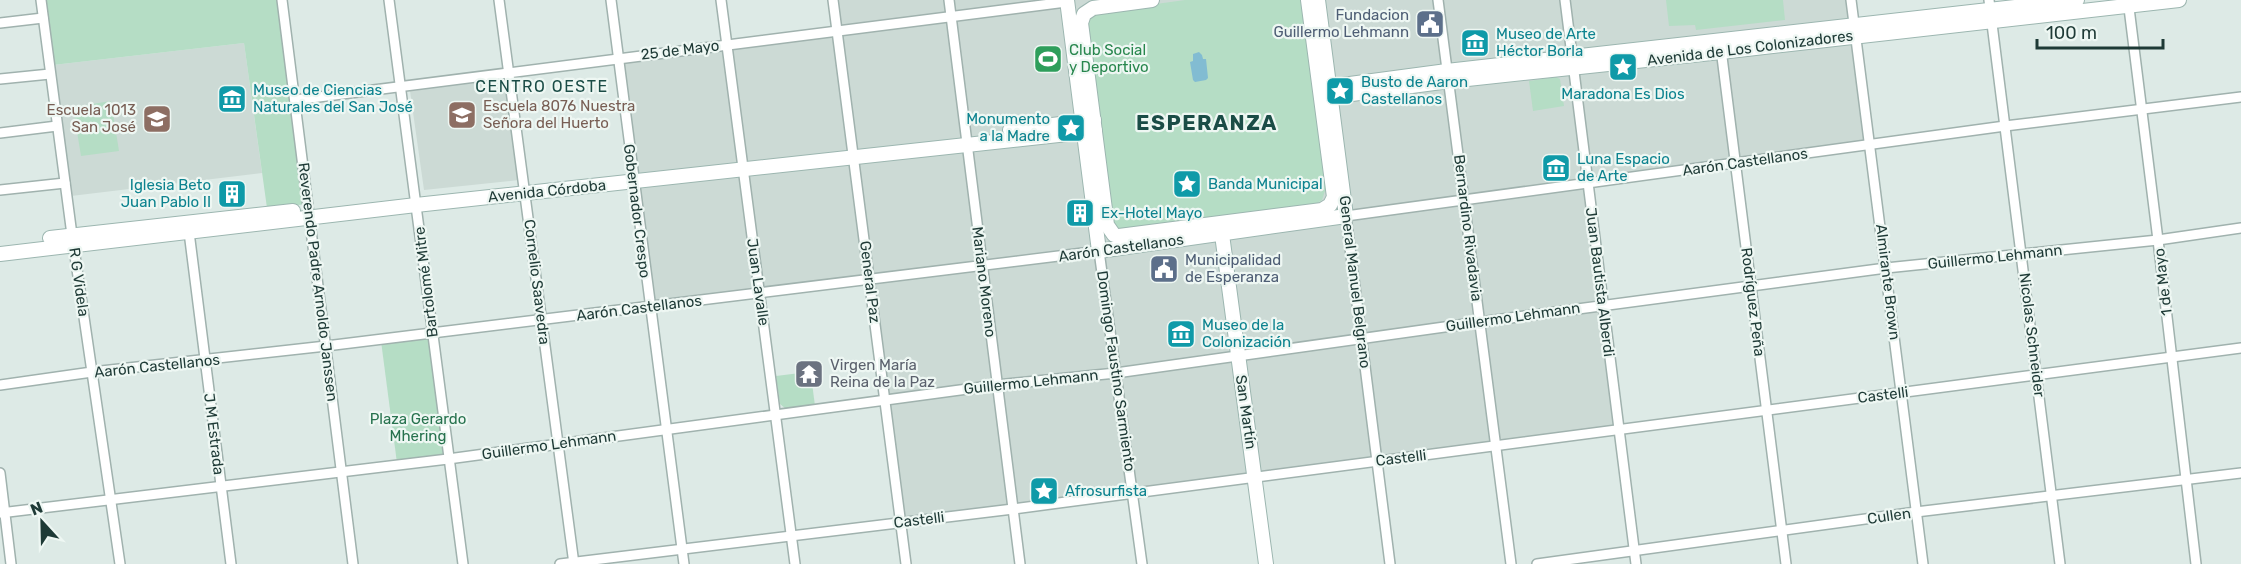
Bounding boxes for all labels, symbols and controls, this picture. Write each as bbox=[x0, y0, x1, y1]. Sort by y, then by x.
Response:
place label: Fundacion Guillermo Lehmann bbox=[1273, 6, 1409, 41]
public building icon: Fundacion Guillermo Lehmann bbox=[1414, 8, 1446, 40]
scale bar bbox=[2037, 12, 2163, 50]
text: 100 m bbox=[2046, 22, 2097, 44]
place label: Museo de Arte Héctor Borla bbox=[1496, 25, 1596, 60]
street label: Avenida de Los Colonizadores bbox=[1646, 26, 1854, 70]
museum icon: Museo de Arte Héctor Borla bbox=[1459, 27, 1491, 59]
street label: 25 de Mayo bbox=[640, 36, 720, 64]
place label: Club Social y Deportivo bbox=[1069, 41, 1149, 76]
sports icon: Club Social y Deportivo bbox=[1032, 43, 1064, 75]
place icon: Maradona Es Dios bbox=[1607, 51, 1639, 83]
place label: Busto de Aaron Castellanos bbox=[1361, 73, 1468, 108]
place icon: Busto de Aaron Castellanos bbox=[1324, 75, 1356, 107]
district label: CENTRO OESTE bbox=[475, 77, 609, 96]
place label: Museo de Ciencias Naturales del San José bbox=[253, 81, 413, 116]
museum icon: Museo de Ciencias Naturales del San José bbox=[216, 83, 248, 115]
place label: Maradona Es Dios bbox=[1561, 85, 1685, 103]
place label: Escuela 8076 Nuestra Señora del Huerto bbox=[483, 97, 635, 132]
school or university icon: Escuela 8076 Nuestra Señora del Huerto bbox=[446, 99, 478, 131]
place label: Escuela 1013 San José bbox=[47, 101, 136, 136]
school or university icon: Escuela 1013 San José bbox=[141, 103, 173, 135]
place label: Monumento a la Madre bbox=[966, 110, 1050, 145]
district label: ESPERANZA bbox=[1136, 110, 1278, 135]
place icon: Monumento a la Madre bbox=[1055, 112, 1087, 144]
street label: Gobernador Crespo bbox=[620, 143, 654, 279]
street label: Aarón Castellanos bbox=[1681, 144, 1809, 180]
place label: Luna Espacio de Arte bbox=[1577, 150, 1670, 185]
museum icon: Luna Espacio de Arte bbox=[1540, 152, 1572, 184]
street label: Bernardino Rivadavia bbox=[1450, 153, 1486, 303]
street label: Reverendo Padre Arnoldo Janssen bbox=[294, 162, 342, 402]
place icon: Banda Municipal bbox=[1171, 168, 1203, 200]
place label: Banda Municipal bbox=[1208, 175, 1323, 193]
place label: Iglesia Beto Juan Pablo II bbox=[121, 176, 211, 211]
street label: Avenida Córdoba bbox=[487, 176, 607, 206]
building icon: Iglesia Beto Juan Pablo II bbox=[216, 178, 248, 210]
street label: General Manuel Belgrano bbox=[1335, 195, 1375, 369]
building icon: Ex-Hotel Mayo bbox=[1064, 197, 1096, 229]
place label: Ex-Hotel Mayo bbox=[1101, 204, 1202, 222]
street label: Juan Bautista Alberdi bbox=[1582, 206, 1618, 358]
street label: Cornelio Saavedra bbox=[520, 218, 554, 346]
street label: Almirante Brown bbox=[1872, 223, 1904, 341]
street label: Bartolomé Mitre bbox=[410, 226, 442, 338]
street label: Mariano Moreno bbox=[968, 226, 1000, 338]
street label: Aarón Castellanos bbox=[1057, 230, 1185, 266]
street label: Juan Lavalle bbox=[743, 237, 773, 327]
street label: General Paz bbox=[856, 240, 884, 324]
street label: Guillermo Lehmann bbox=[1927, 241, 2063, 273]
street label: R G Videla bbox=[65, 246, 93, 318]
street label: Rodríguez Peña bbox=[1737, 247, 1769, 357]
street label: 1 de Mayo bbox=[2150, 247, 2176, 317]
place label: Municipalidad de Esperanza bbox=[1185, 251, 1281, 286]
public building icon: Municipalidad de Esperanza bbox=[1148, 253, 1180, 285]
street label: Domingo Faustino Sarmiento bbox=[1093, 269, 1139, 473]
street label: Nicolas Schneider bbox=[2015, 272, 2049, 398]
street label: Aarón Castellanos bbox=[575, 291, 703, 325]
street label: Guillermo Lehmann bbox=[1445, 299, 1581, 335]
place label: Museo de la Colonización bbox=[1202, 316, 1291, 351]
museum icon: Museo de la Colonización bbox=[1165, 318, 1197, 350]
street label: Aarón Castellanos bbox=[93, 350, 221, 382]
place label: Virgen María Reina de la Paz bbox=[830, 356, 935, 391]
temple icon: Virgen María Reina de la Paz bbox=[793, 358, 825, 390]
street label: Guillermo Lehmann bbox=[963, 366, 1099, 398]
street label: San Martín bbox=[1232, 374, 1260, 450]
street label: Castelli bbox=[1857, 383, 1909, 407]
street label: J M Estrada bbox=[200, 392, 228, 476]
park label: Plaza Gerardo Mhering bbox=[370, 410, 466, 445]
street label: Guillermo Lehmann bbox=[481, 427, 617, 463]
street label: Castelli bbox=[1375, 446, 1427, 470]
place icon: Afrosurfista bbox=[1028, 475, 1060, 507]
place label: Afrosurfista bbox=[1065, 482, 1147, 500]
north arrow bbox=[12, 492, 72, 552]
text: N bbox=[28, 498, 45, 520]
street label: Cullen bbox=[1866, 504, 1912, 528]
street label: Castelli bbox=[893, 508, 945, 532]

